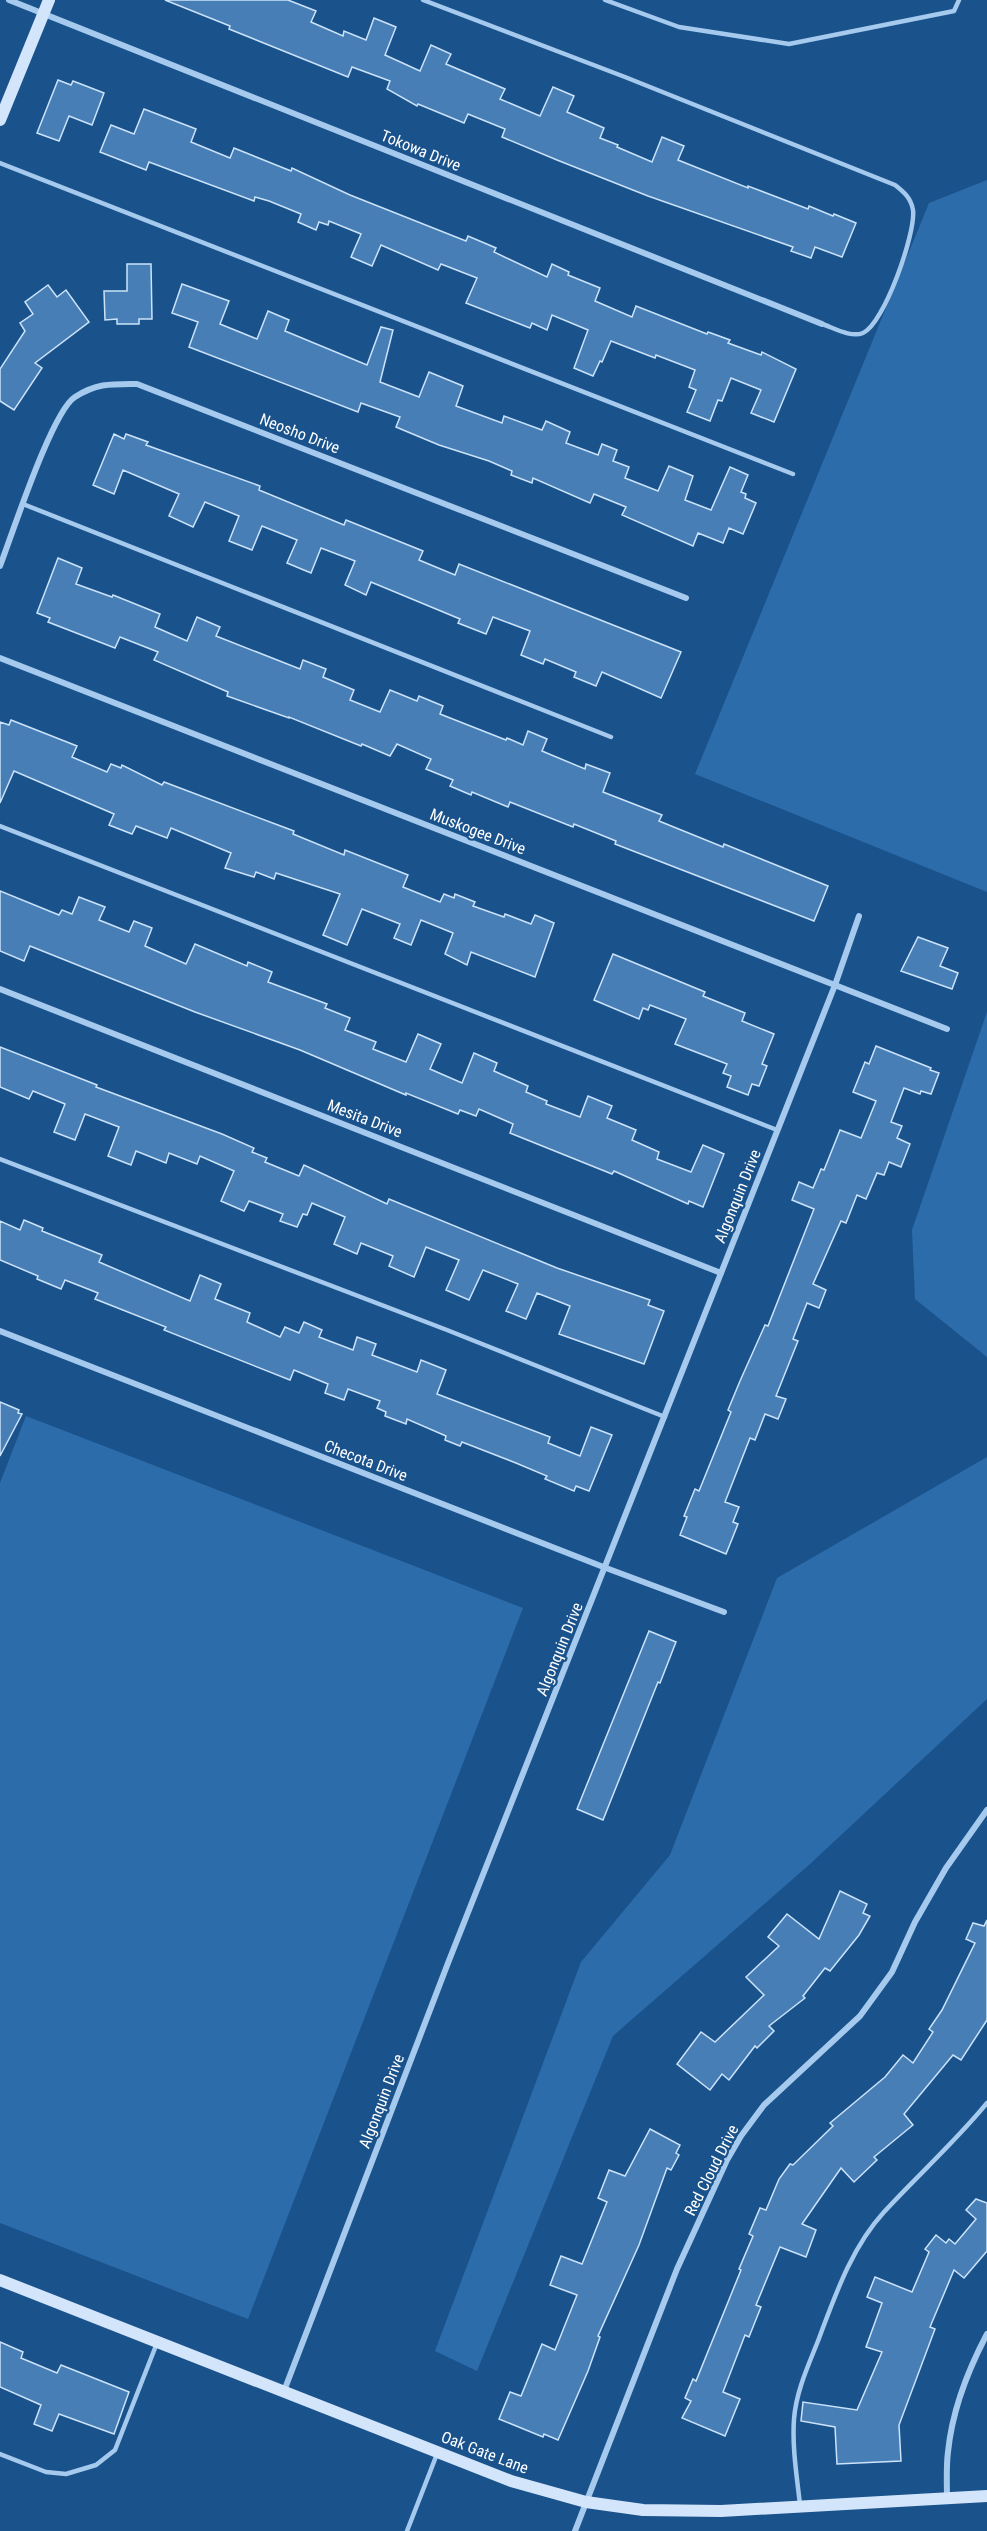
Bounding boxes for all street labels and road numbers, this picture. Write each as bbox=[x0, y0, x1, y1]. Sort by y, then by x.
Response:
street label: Tokowa Drive bbox=[378, 126, 464, 175]
street label: Neosho Drive bbox=[257, 410, 342, 457]
street label: Muskogee Drive bbox=[427, 805, 528, 858]
street label: Mesita Drive bbox=[325, 1096, 405, 1141]
street label: Algonquin Drive bbox=[710, 1147, 765, 1246]
street label: Checota Drive bbox=[321, 1436, 410, 1485]
street label: Algonquin Drive bbox=[532, 1600, 587, 1699]
street label: Algonquin Drive bbox=[355, 2051, 408, 2151]
street label: Red Cloud Drive bbox=[680, 2122, 743, 2219]
street label: Oak Gate Lane bbox=[439, 2427, 531, 2478]

